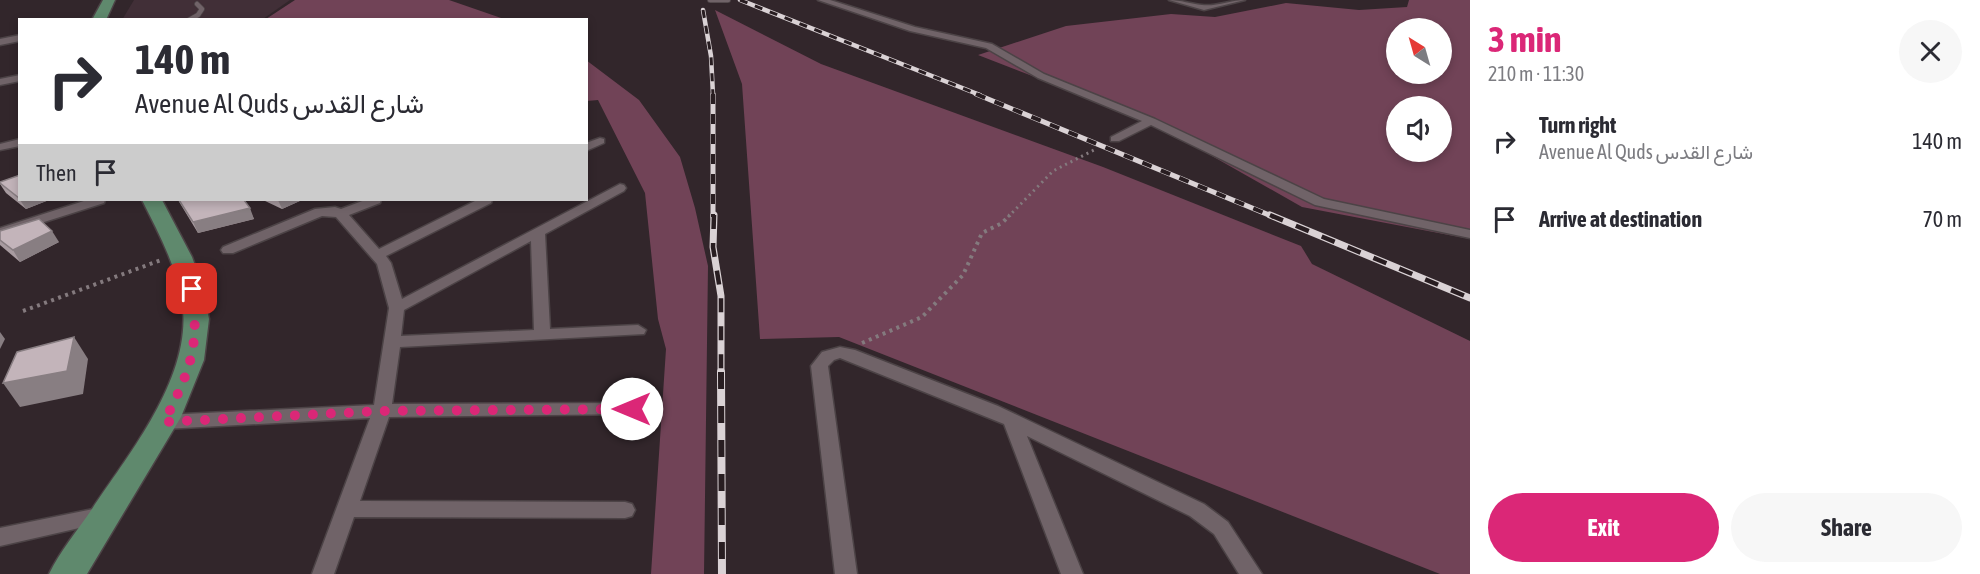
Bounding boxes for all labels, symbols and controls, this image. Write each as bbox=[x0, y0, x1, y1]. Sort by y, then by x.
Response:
north arrow bbox=[1386, 18, 1452, 84]
map controls bbox=[1386, 18, 1452, 162]
text: 3 min bbox=[1488, 18, 1562, 60]
button: close bbox=[1899, 20, 1962, 83]
text: 140 m bbox=[135, 35, 230, 83]
icon: right bbox=[36, 42, 114, 120]
text: 210 m · 11:30 bbox=[1488, 62, 1584, 85]
text: Avenue Al Quds شارع القدس bbox=[135, 88, 424, 119]
button: sound bbox=[1386, 96, 1452, 162]
text: Turn right bbox=[1539, 112, 1616, 138]
icon: right bbox=[1488, 125, 1521, 158]
text: 140 m bbox=[1912, 128, 1962, 154]
text: Avenue Al Quds شارع القدس bbox=[1539, 140, 1753, 163]
icon: arrive bbox=[89, 156, 122, 189]
text: Then bbox=[36, 160, 77, 186]
icon: arrive bbox=[1488, 203, 1521, 236]
text: Arrive at destination bbox=[1539, 206, 1702, 232]
text: 70 m bbox=[1922, 206, 1962, 232]
pin bbox=[166, 263, 217, 314]
icon: arrive bbox=[175, 272, 208, 305]
position arrow bbox=[600, 377, 664, 441]
button: Exit bbox=[1488, 493, 1719, 562]
button: Share bbox=[1731, 493, 1962, 562]

